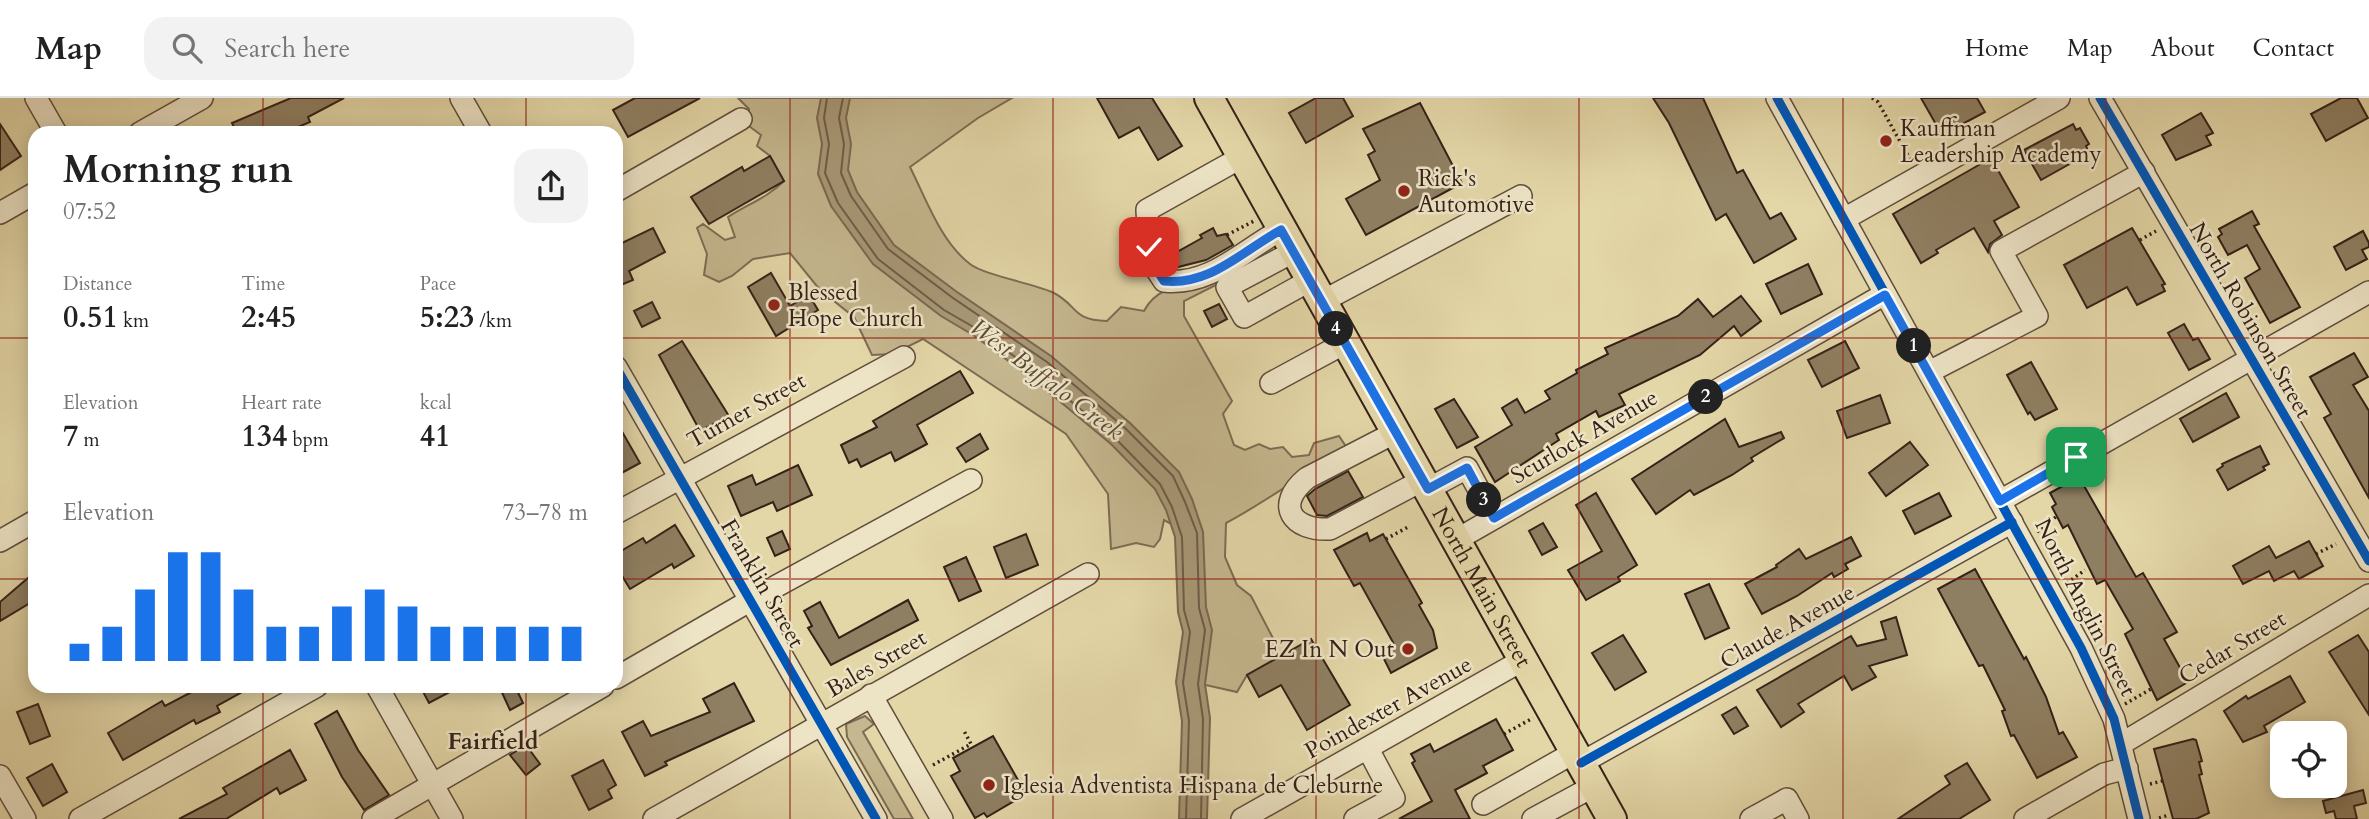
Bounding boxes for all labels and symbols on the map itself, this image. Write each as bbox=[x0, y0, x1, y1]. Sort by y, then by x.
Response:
place label: Kauffman Leadership Academy bbox=[1900, 113, 2102, 170]
marker: Kauffman Leadership Academy bbox=[1878, 133, 1894, 149]
place label: Rick's Automotive bbox=[1418, 163, 1534, 220]
marker: Rick's Automotive bbox=[1396, 183, 1412, 199]
pin bbox=[1119, 217, 1179, 277]
street label: North Robinson Street bbox=[2182, 217, 2319, 424]
place label: Blessed Hope Church bbox=[788, 277, 923, 334]
marker: Blessed Hope Church bbox=[766, 297, 782, 313]
water label: West Buffalo Creek bbox=[963, 311, 1130, 448]
pin: 4 bbox=[1318, 312, 1354, 346]
pin: 1 bbox=[1896, 328, 1932, 364]
street label: Turner Street bbox=[681, 365, 811, 456]
pin: 2 bbox=[1688, 380, 1724, 414]
street label: Scurlock Avenue bbox=[1505, 382, 1663, 491]
pin bbox=[2046, 427, 2106, 487]
pin: 3 bbox=[1466, 482, 1502, 518]
street label: North Main Street bbox=[1425, 501, 1539, 673]
street label: Franklin Street bbox=[713, 513, 812, 653]
street label: North Anglin Street bbox=[2027, 513, 2144, 701]
street label: Claude Avenue bbox=[1714, 577, 1860, 676]
street label: Cedar Street bbox=[2173, 603, 2292, 692]
street label: Bales Street bbox=[820, 622, 932, 705]
place label: EZ In N Out bbox=[1265, 634, 1394, 665]
marker: EZ In N Out bbox=[1400, 641, 1416, 657]
street label: Poindexter Avenue bbox=[1299, 649, 1477, 766]
district label: Fairfield bbox=[447, 725, 539, 758]
place label: Iglesia Adventista Hispana de Cleburne bbox=[1003, 770, 1383, 801]
marker: Iglesia Adventista Hispana de Cleburne bbox=[981, 777, 997, 793]

